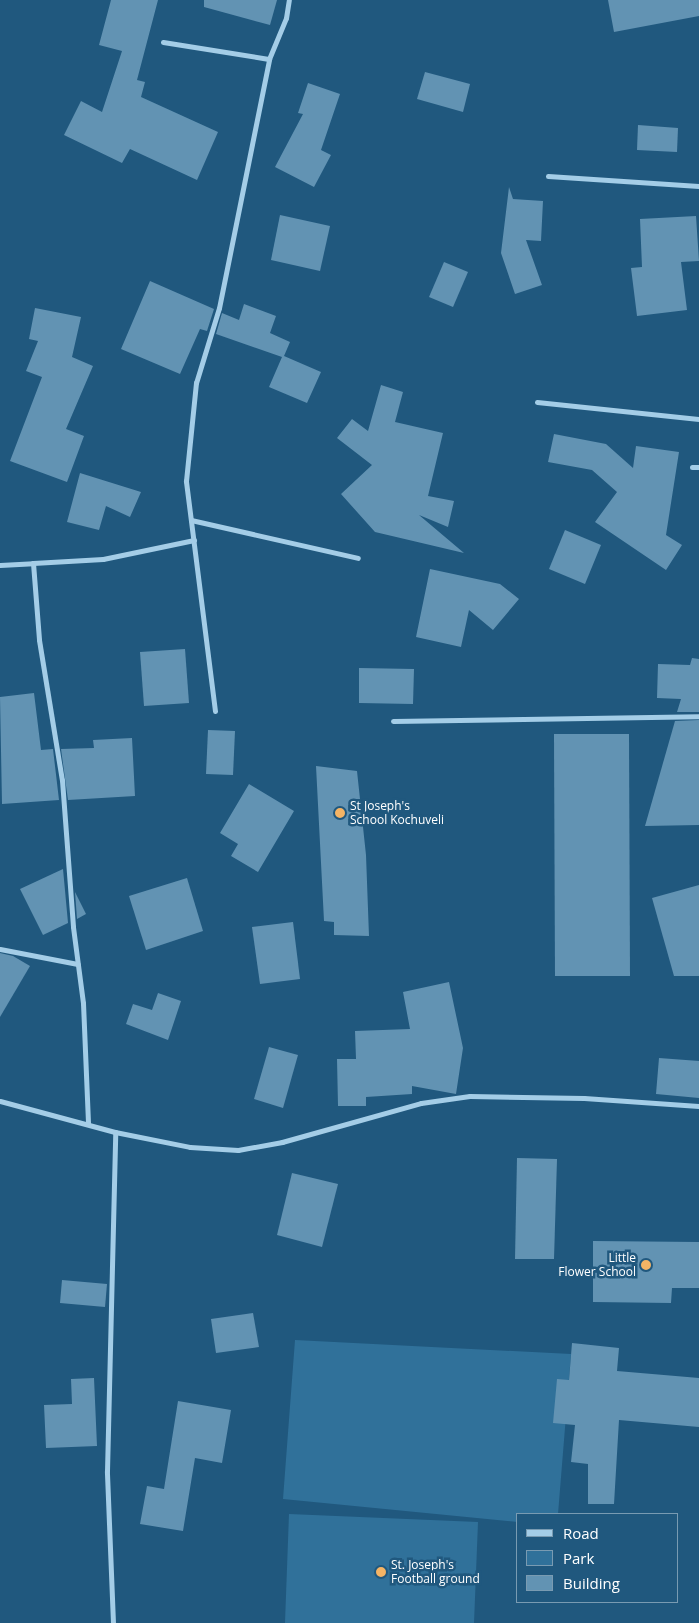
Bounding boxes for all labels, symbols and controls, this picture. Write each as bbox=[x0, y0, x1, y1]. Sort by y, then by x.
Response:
place label: St Joseph's School Kochuveli bbox=[350, 799, 444, 827]
marker: St Joseph's School Kochuveli bbox=[334, 807, 346, 819]
place label: Little Flower School bbox=[558, 1251, 636, 1279]
marker: Little Flower School bbox=[640, 1259, 652, 1271]
legend bbox=[516, 1513, 679, 1603]
text: Road bbox=[563, 1523, 599, 1543]
text: Park bbox=[563, 1548, 594, 1568]
place label: St. Joseph's Football ground bbox=[391, 1558, 480, 1586]
marker: St. Joseph's Football ground bbox=[375, 1566, 387, 1578]
text: Building bbox=[563, 1573, 620, 1593]

